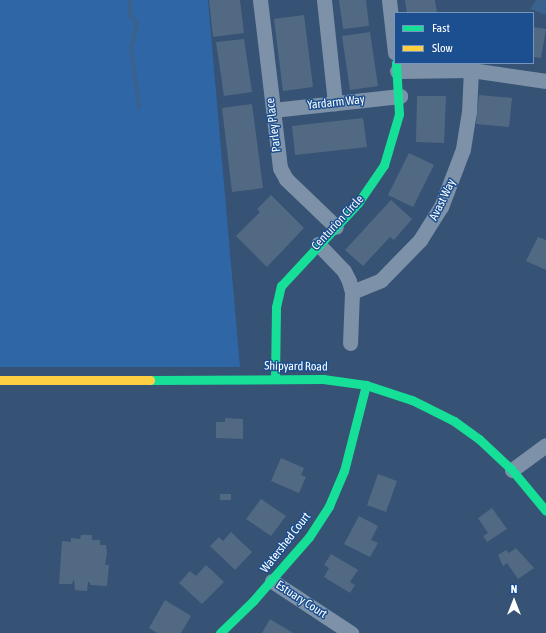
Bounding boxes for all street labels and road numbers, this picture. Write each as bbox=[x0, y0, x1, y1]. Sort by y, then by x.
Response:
street label: Yardarm Way bbox=[307, 93, 365, 113]
street label: Parley Place bbox=[264, 97, 284, 153]
street label: Avast Way bbox=[427, 177, 459, 223]
street label: Centurion Circle bbox=[309, 193, 367, 253]
street label: Shipyard Road bbox=[264, 359, 328, 375]
street label: Watershed Court bbox=[258, 510, 314, 576]
street label: Estuary Court bbox=[273, 578, 329, 622]

